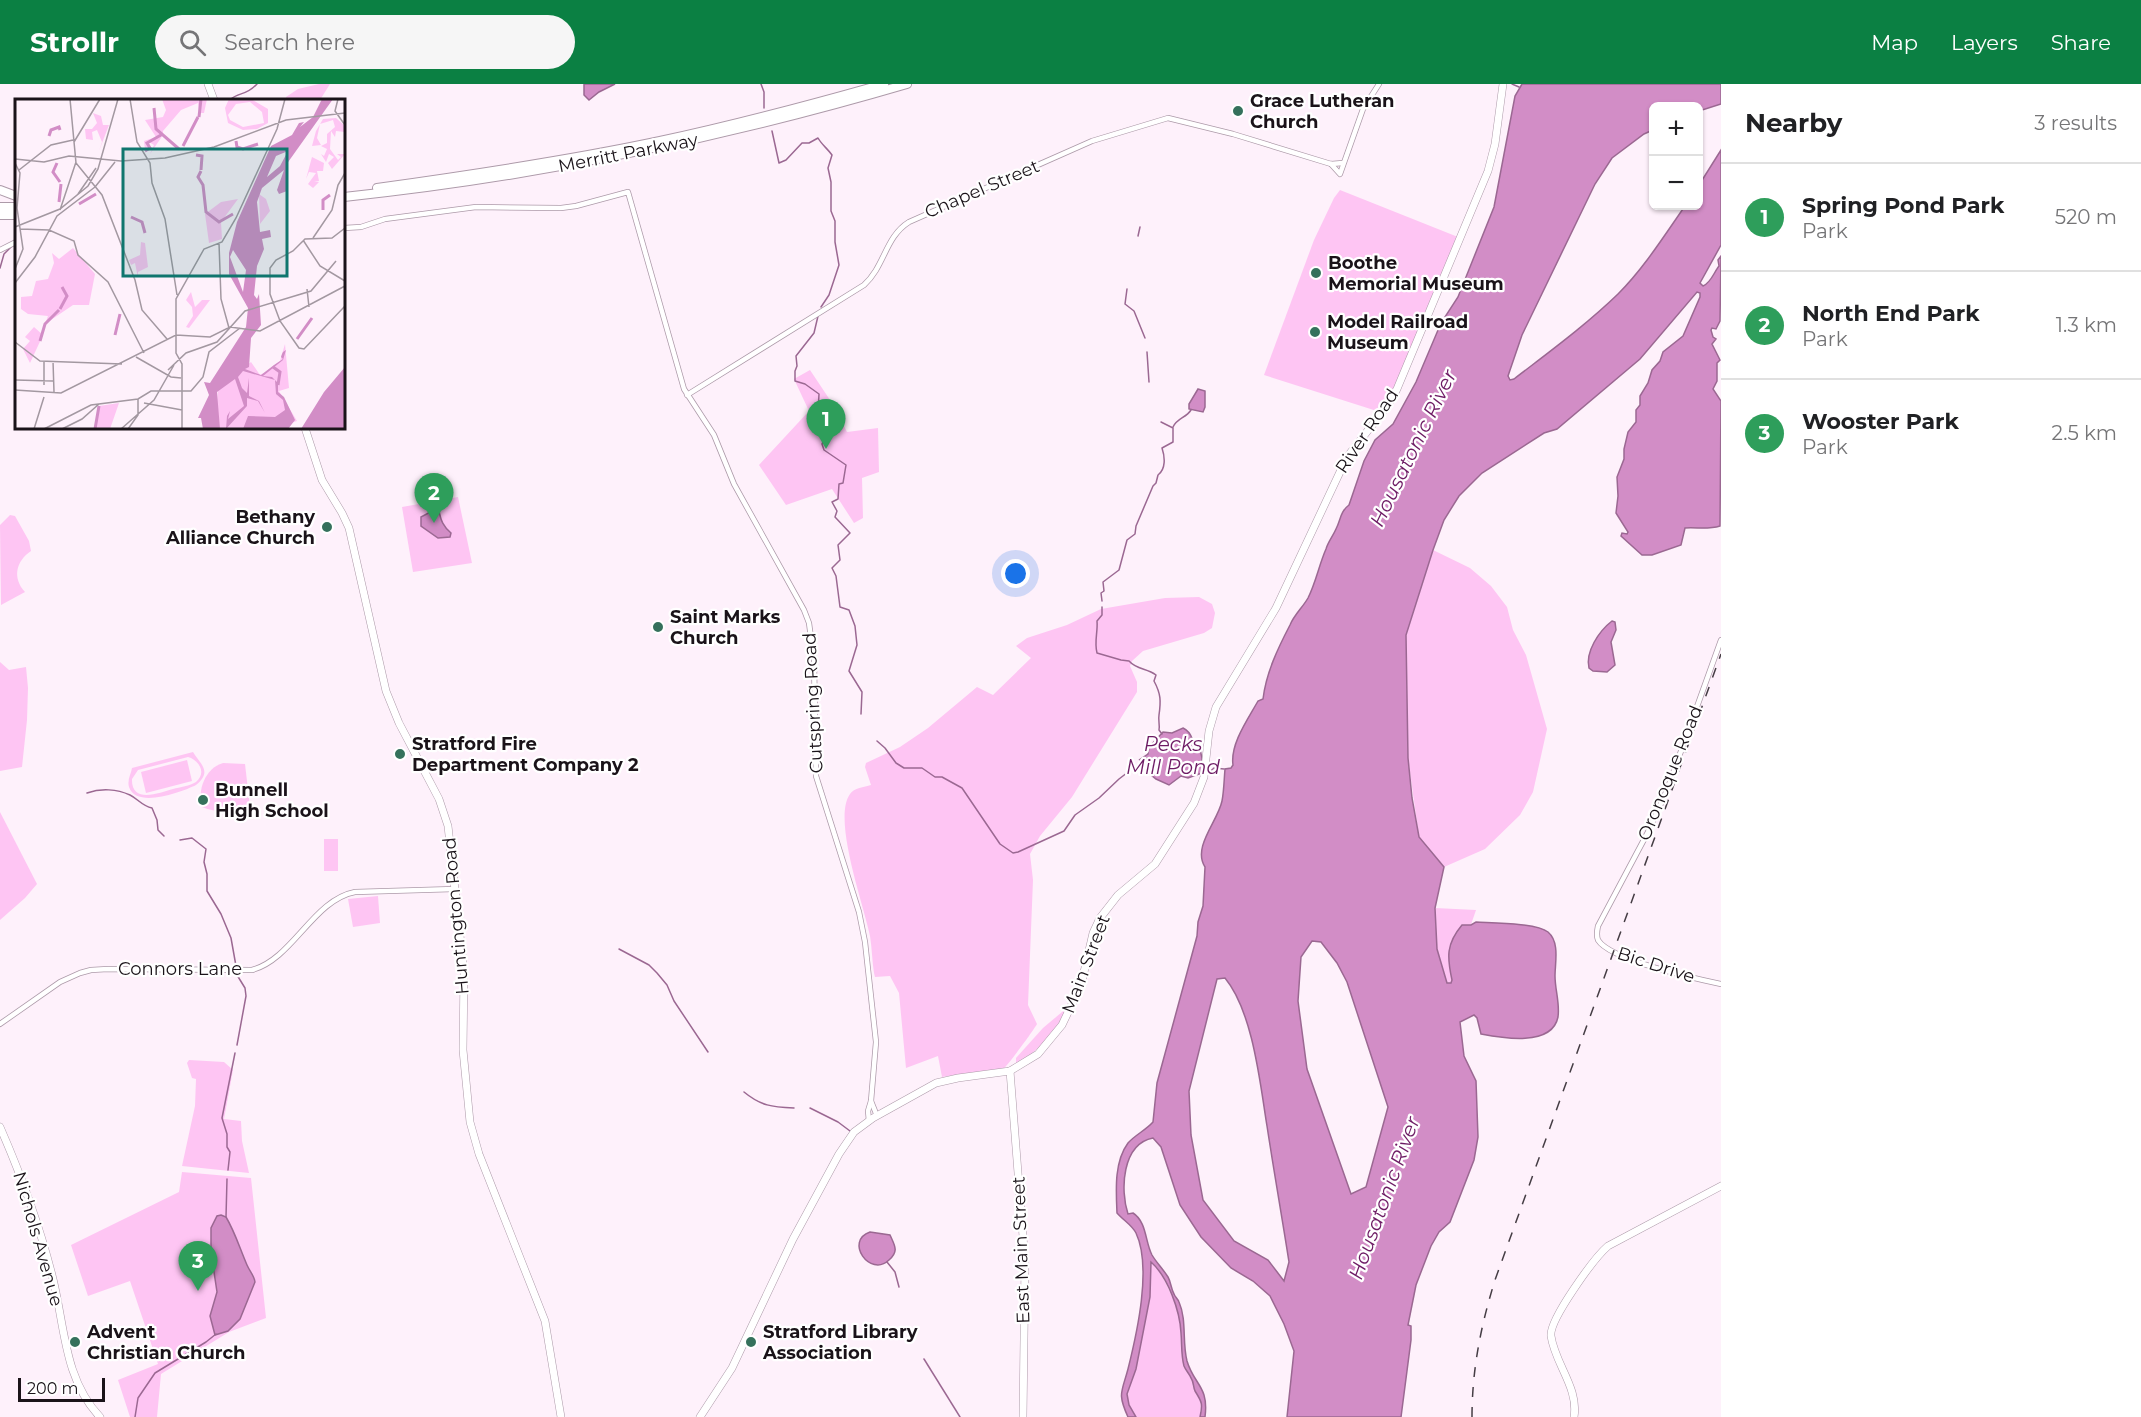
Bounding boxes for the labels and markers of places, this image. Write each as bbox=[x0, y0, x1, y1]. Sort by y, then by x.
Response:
place label: Grace Lutheran Church bbox=[1250, 90, 1395, 133]
marker: Grace Lutheran Church bbox=[1231, 104, 1245, 118]
place label: Boothe Memorial Museum bbox=[1328, 252, 1504, 295]
marker: Boothe Memorial Museum bbox=[1309, 266, 1323, 280]
place label: Model Railroad Museum bbox=[1327, 311, 1468, 354]
marker: Model Railroad Museum bbox=[1308, 325, 1322, 339]
pin: 1 bbox=[806, 400, 846, 449]
pin: 2 bbox=[414, 474, 454, 523]
place label: Bethany Alliance Church bbox=[165, 506, 315, 549]
marker: Bethany Alliance Church bbox=[320, 520, 334, 534]
place label: Saint Marks Church bbox=[670, 606, 781, 649]
marker: Saint Marks Church bbox=[651, 620, 665, 634]
place label: Stratford Fire Department Company 2 bbox=[412, 733, 639, 776]
marker: Stratford Fire Department Company 2 bbox=[393, 747, 407, 761]
place label: Bunnell High School bbox=[215, 779, 329, 822]
marker: Bunnell High School bbox=[196, 793, 210, 807]
pin: 3 bbox=[178, 1242, 218, 1291]
place label: Advent Christian Church bbox=[86, 1321, 245, 1364]
place label: Stratford Library Association bbox=[762, 1321, 918, 1364]
marker: Advent Christian Church bbox=[68, 1335, 82, 1349]
marker: Stratford Library Association bbox=[744, 1335, 758, 1349]

